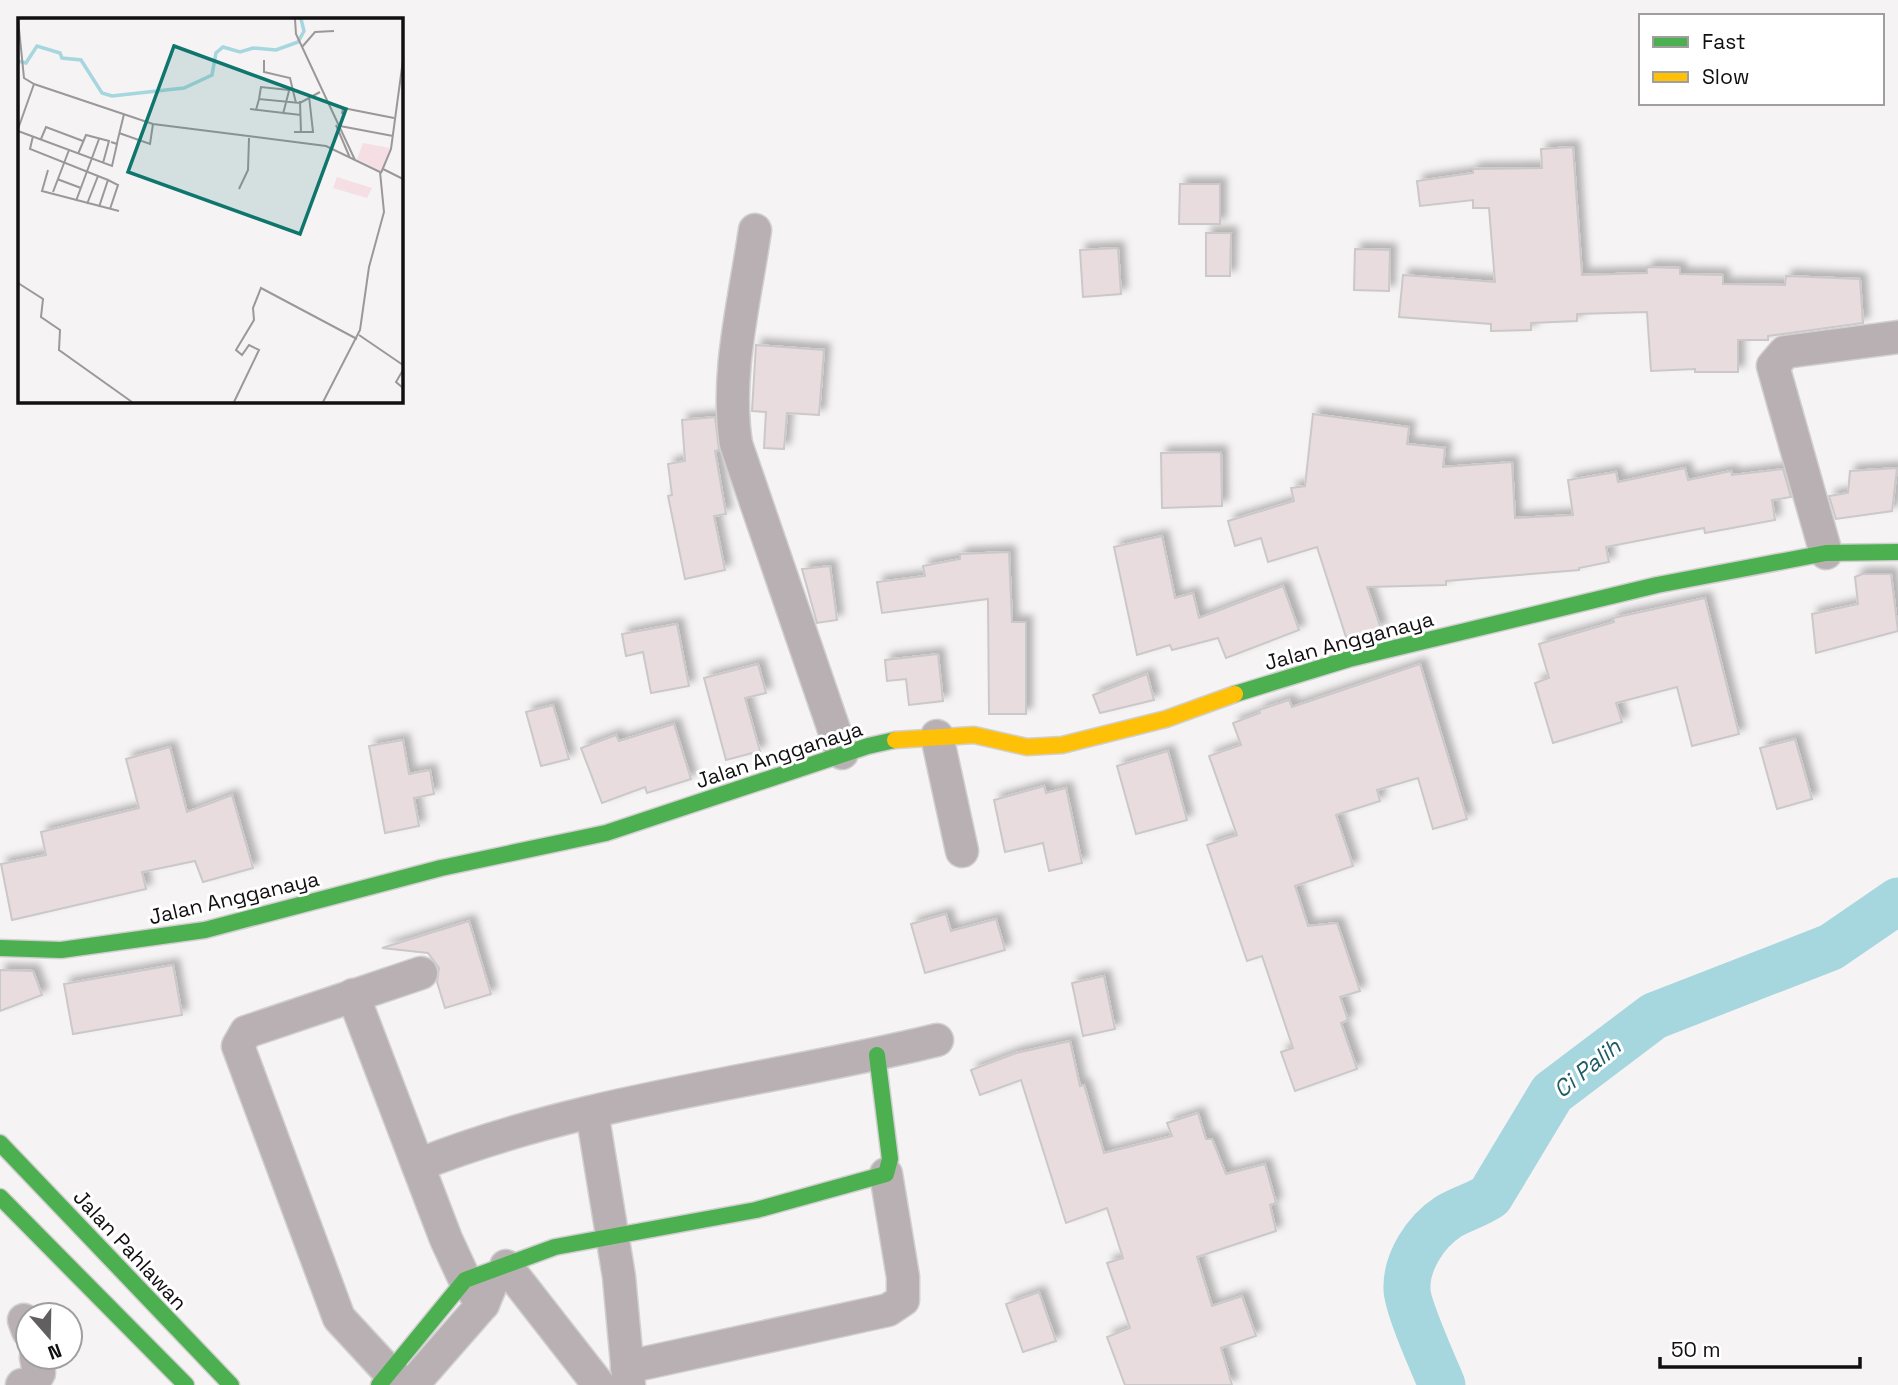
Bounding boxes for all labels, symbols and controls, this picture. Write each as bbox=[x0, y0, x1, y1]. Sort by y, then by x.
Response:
legend bbox=[1639, 14, 1884, 105]
inset map bbox=[18, 18, 402, 402]
text: Fast bbox=[1702, 28, 1746, 55]
text: Slow bbox=[1702, 63, 1750, 90]
street label: Jalan Angganaya bbox=[1261, 605, 1436, 676]
street label: Jalan Angganaya bbox=[692, 715, 866, 794]
street label: Jalan Angganaya bbox=[146, 865, 322, 930]
water label: Ci Palih bbox=[1547, 1031, 1628, 1104]
street label: Jalan Pahlawan bbox=[67, 1184, 193, 1316]
north arrow bbox=[14, 1301, 84, 1371]
scale bar bbox=[1660, 1326, 1860, 1370]
text: 50 m bbox=[1671, 1336, 1721, 1363]
text: N bbox=[44, 1338, 65, 1365]

